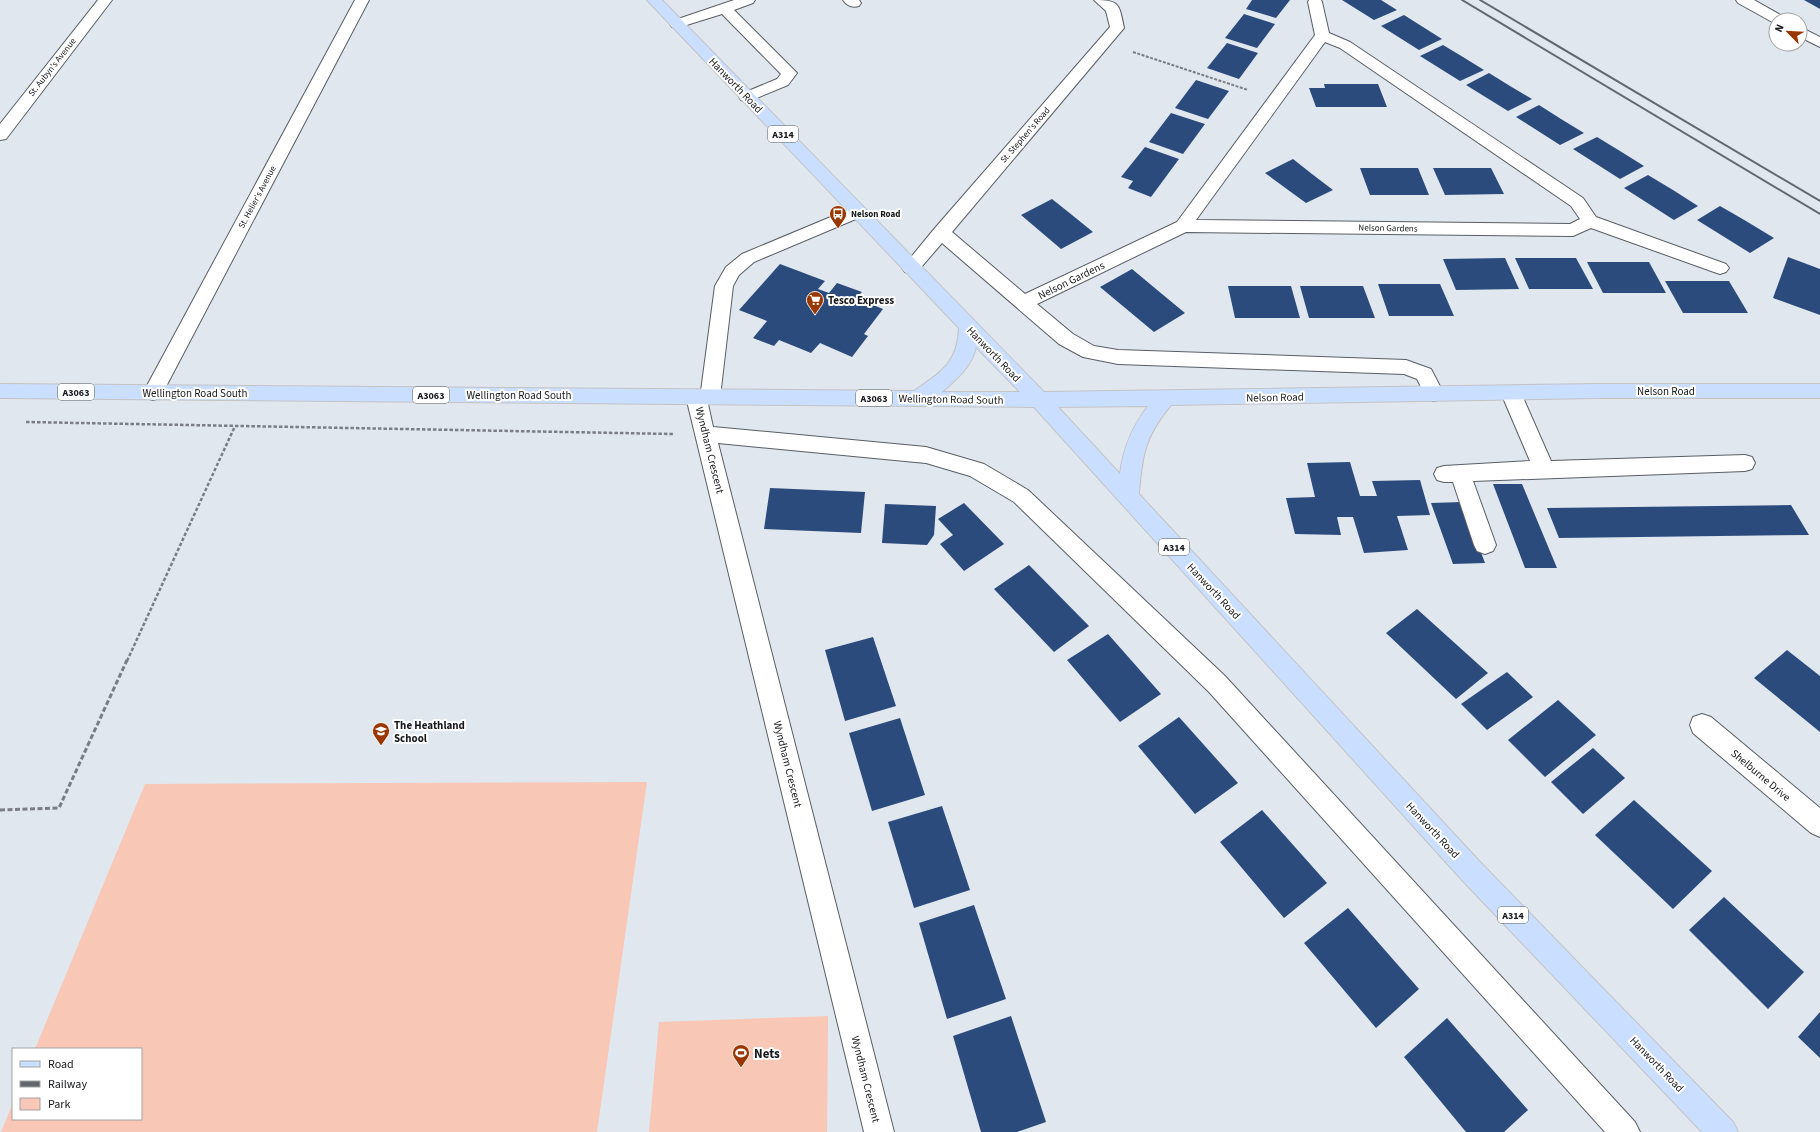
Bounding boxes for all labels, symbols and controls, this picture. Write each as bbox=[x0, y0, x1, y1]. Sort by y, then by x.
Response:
north arrow bbox=[1768, 12, 1808, 52]
text: N bbox=[1771, 22, 1788, 35]
street label: St. Aubyn's Avenue bbox=[25, 35, 80, 99]
street label: Hanworth Road bbox=[705, 54, 766, 116]
street label: St. Stephen's Road bbox=[998, 105, 1053, 166]
road number: A314 bbox=[768, 126, 798, 142]
street label: St. Helier's Avenue bbox=[235, 163, 280, 231]
bus stop icon: Nelson Road bbox=[828, 204, 848, 229]
place label: Nelson Road bbox=[851, 208, 900, 221]
street label: Nelson Gardens bbox=[1358, 221, 1418, 236]
street label: Nelson Gardens bbox=[1035, 258, 1107, 303]
supermarket icon: Tesco Express bbox=[805, 290, 825, 315]
place label: Tesco Express bbox=[828, 293, 894, 308]
street label: Hanworth Road bbox=[963, 323, 1024, 385]
road number: A3063 bbox=[58, 384, 94, 400]
street label: Nelson Road bbox=[1637, 384, 1695, 399]
street label: Wellington Road South bbox=[142, 386, 248, 401]
road number: A3063 bbox=[413, 387, 449, 403]
street label: Wellington Road South bbox=[466, 388, 572, 403]
street label: Nelson Road bbox=[1246, 389, 1304, 406]
road number: A3063 bbox=[856, 390, 892, 406]
street label: Wellington Road South bbox=[898, 391, 1004, 408]
street label: Wyndham Crescent bbox=[691, 405, 728, 495]
road number: A314 bbox=[1159, 539, 1189, 555]
street label: Hanworth Road bbox=[1184, 560, 1244, 623]
place label: The Heathland School bbox=[394, 718, 465, 746]
street label: Wyndham Crescent bbox=[769, 719, 806, 809]
school or university icon: The Heathland School bbox=[371, 721, 391, 746]
street label: Shelburne Drive bbox=[1728, 746, 1794, 805]
street label: Hanworth Road bbox=[1403, 799, 1463, 862]
road number: A314 bbox=[1498, 907, 1528, 923]
street label: Hanworth Road bbox=[1626, 1033, 1687, 1095]
street label: Wyndham Crescent bbox=[847, 1034, 884, 1124]
sports icon: Nets bbox=[731, 1043, 751, 1068]
place label: Nets bbox=[754, 1045, 780, 1063]
legend bbox=[12, 1048, 142, 1120]
text: Road bbox=[48, 1056, 74, 1073]
text: Railway bbox=[48, 1076, 87, 1093]
text: Park bbox=[48, 1096, 70, 1113]

